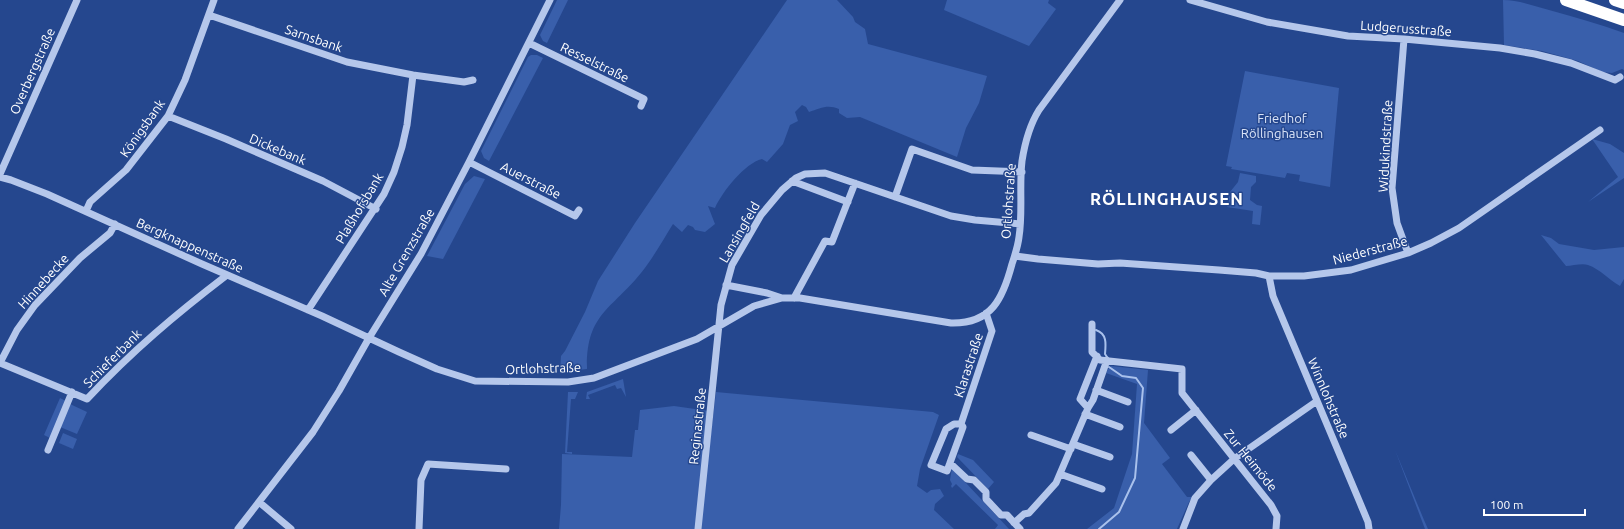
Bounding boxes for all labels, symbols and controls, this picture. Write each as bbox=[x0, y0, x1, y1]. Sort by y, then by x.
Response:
street label: Ludgerusstraße bbox=[1360, 18, 1452, 38]
street label: Sarnsbank bbox=[283, 22, 345, 54]
street label: Overbergstraße bbox=[7, 26, 57, 116]
street label: Resselstraße bbox=[558, 39, 632, 85]
street label: Königsbank bbox=[117, 96, 167, 160]
street label: Widukindstraße bbox=[1376, 99, 1394, 193]
park label: Friedhof Röllinghausen bbox=[1241, 111, 1323, 140]
street label: Dickebank bbox=[248, 131, 309, 167]
street label: Auerstraße bbox=[499, 159, 563, 201]
street label: Ortlohstraße bbox=[998, 163, 1018, 239]
street label: Plaßhofsbank bbox=[332, 170, 386, 246]
district label: RÖLLINGHAUSEN bbox=[1090, 189, 1244, 208]
street label: Lansingfeld bbox=[716, 199, 762, 265]
street label: Alte Grenzstraße bbox=[375, 206, 437, 298]
street label: Bergknappenstraße bbox=[134, 215, 246, 275]
street label: Niederstraße bbox=[1331, 233, 1409, 267]
street label: Hinnebecke bbox=[15, 251, 71, 311]
street label: Schieferbank bbox=[80, 326, 144, 390]
street label: Klarastraße bbox=[951, 331, 985, 399]
street label: Winnlohstraße bbox=[1306, 356, 1352, 440]
street label: Ortlohstraße bbox=[505, 360, 581, 376]
street label: Reginastraße bbox=[686, 387, 708, 465]
street label: Zur Heimöde bbox=[1222, 426, 1280, 494]
scale bar bbox=[1484, 491, 1585, 517]
text: 100 m bbox=[1490, 498, 1523, 511]

